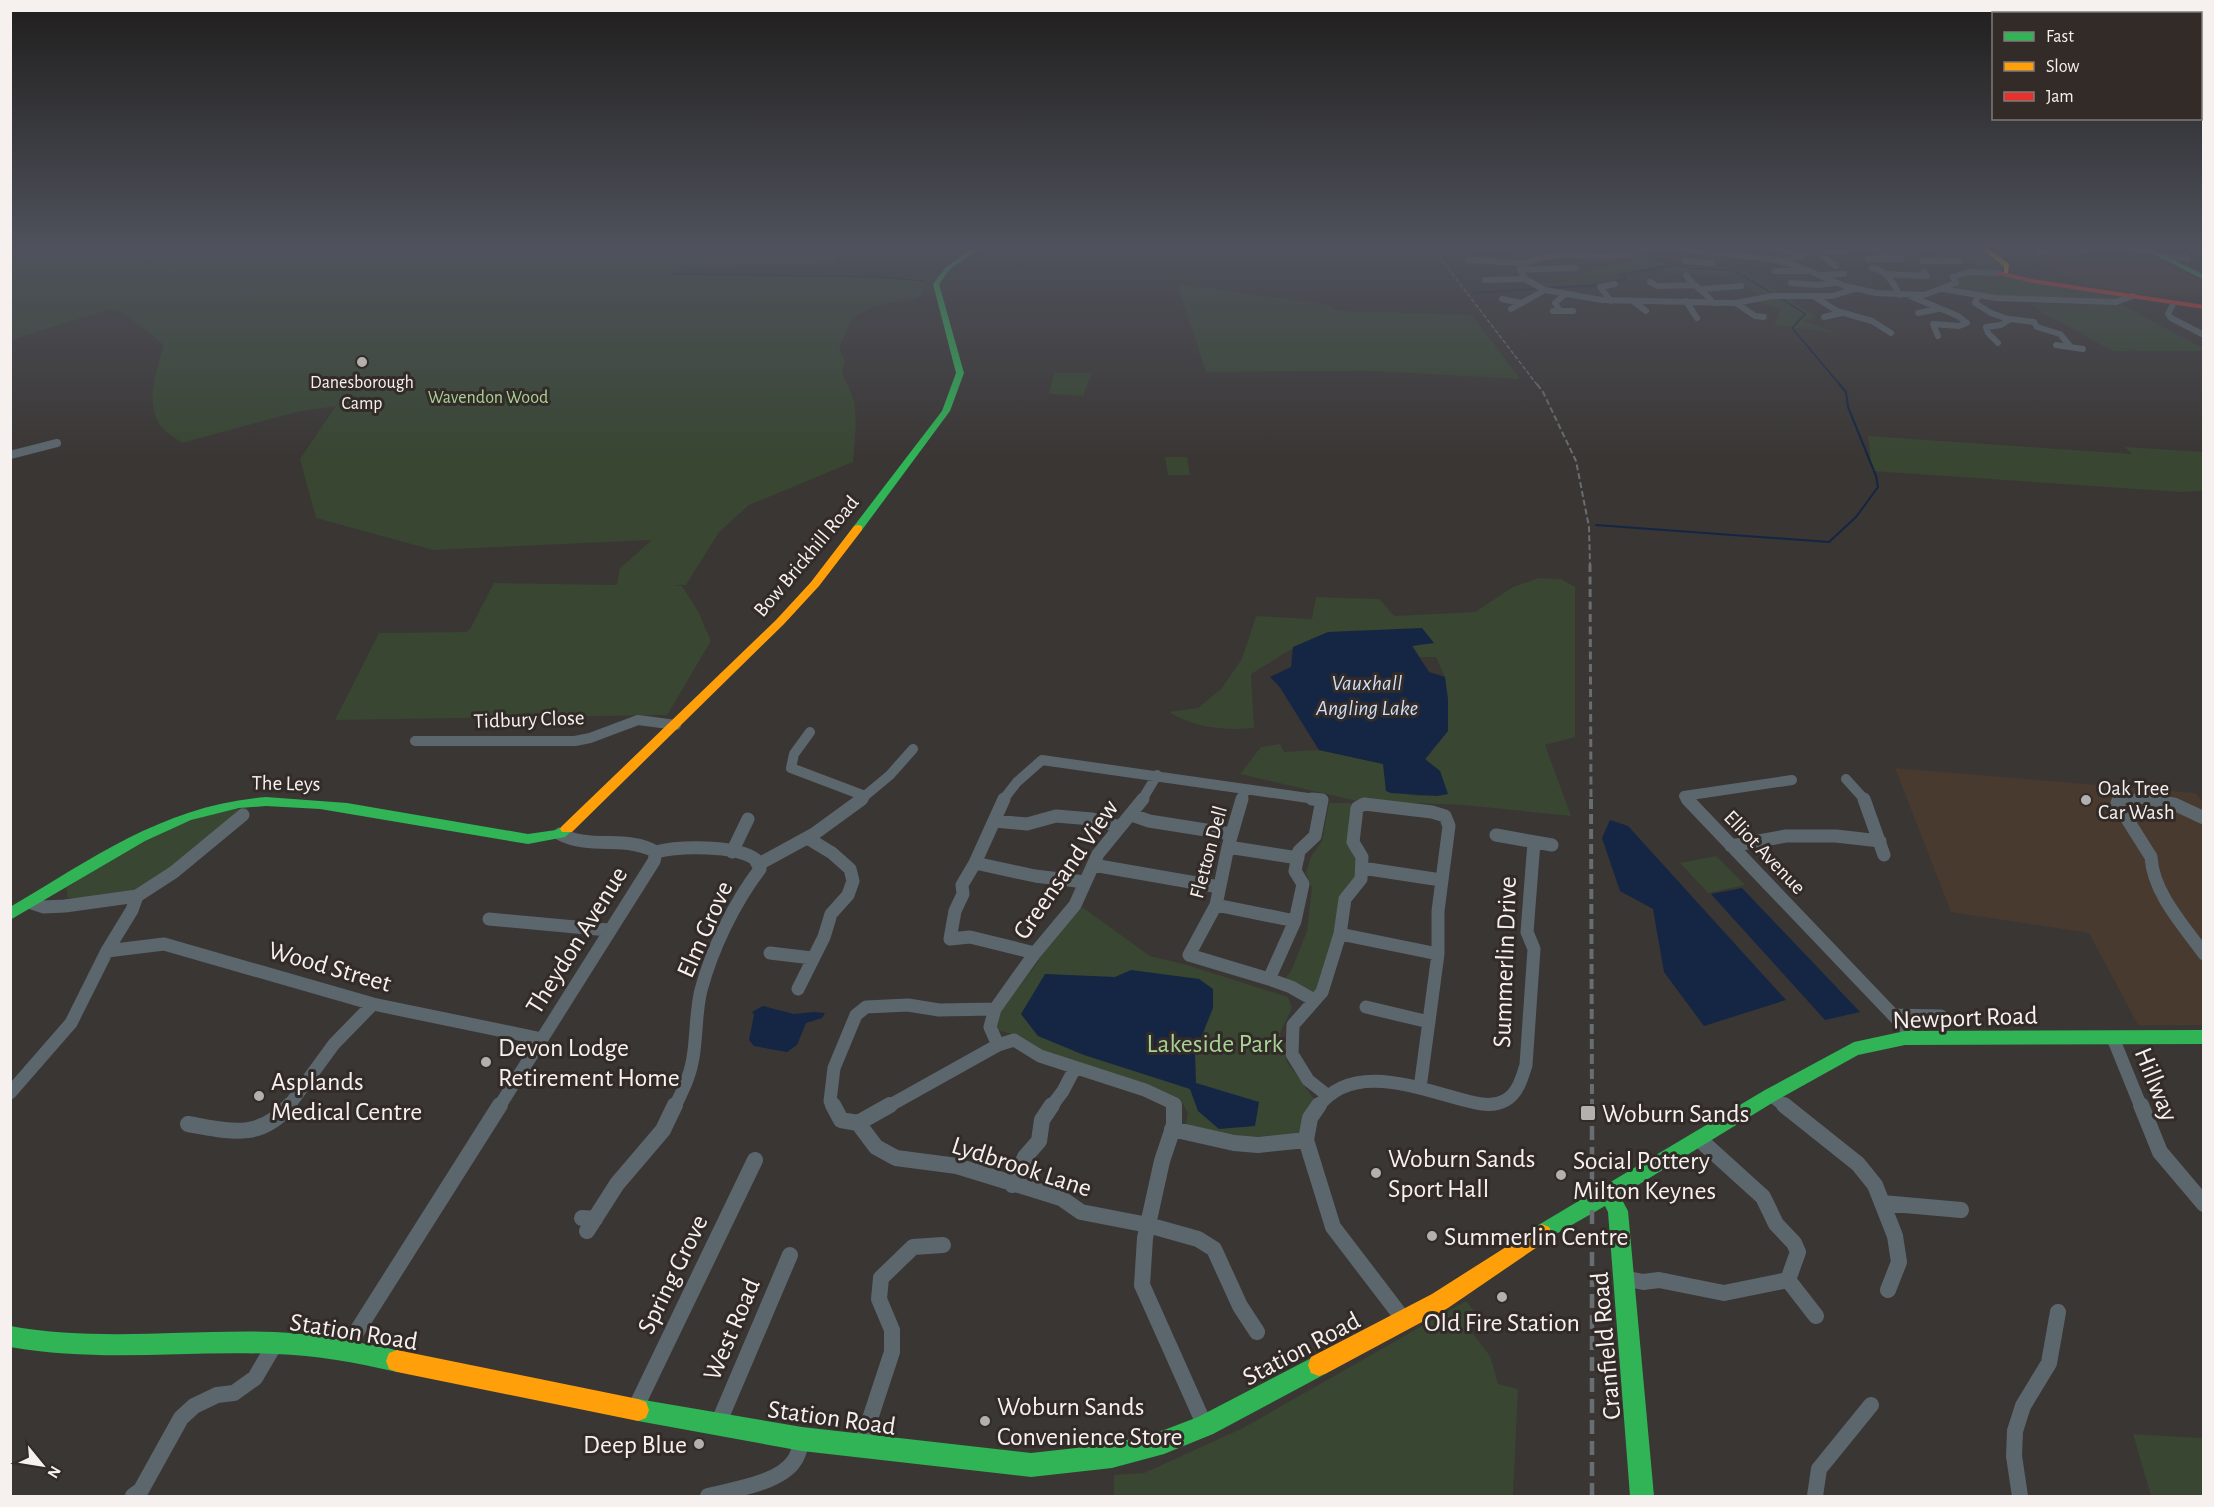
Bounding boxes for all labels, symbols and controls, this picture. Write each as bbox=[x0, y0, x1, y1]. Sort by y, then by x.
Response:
legend bbox=[1992, 12, 2202, 120]
text: Fast bbox=[2046, 28, 2074, 46]
text: Slow bbox=[2046, 58, 2079, 76]
text: Jam bbox=[2046, 88, 2074, 106]
marker: Danesborough Camp bbox=[355, 355, 369, 369]
place label: Danesborough Camp bbox=[310, 374, 414, 413]
park label: Wavendon Wood bbox=[428, 389, 548, 407]
street label: Bow Brickhill Road bbox=[750, 492, 863, 621]
water label: Vauxhall Angling Lake bbox=[1315, 672, 1418, 719]
street label: Tidbury Close bbox=[473, 707, 585, 732]
street label: The Leys bbox=[251, 772, 321, 795]
place label: Oak Tree Car Wash bbox=[2098, 778, 2175, 823]
marker: Oak Tree Car Wash bbox=[2079, 793, 2093, 807]
street label: Greensand View bbox=[1008, 795, 1124, 944]
street label: Fletton Dell bbox=[1186, 803, 1231, 901]
street label: Elliot Avenue bbox=[1720, 806, 1809, 898]
street label: Theydon Avenue bbox=[521, 862, 632, 1019]
street label: Summerlin Drive bbox=[1489, 876, 1521, 1048]
street label: Elm Grove bbox=[672, 877, 738, 982]
street label: Wood Street bbox=[265, 937, 394, 997]
street label: Newport Road bbox=[1892, 1002, 2038, 1034]
park label: Lakeside Park bbox=[1147, 1031, 1284, 1057]
place label: Devon Lodge Retirement Home bbox=[498, 1035, 680, 1091]
street label: Hillway bbox=[2130, 1044, 2183, 1125]
marker: Devon Lodge Retirement Home bbox=[479, 1055, 493, 1069]
place label: Asplands Medical Centre bbox=[271, 1069, 422, 1125]
marker: Asplands Medical Centre bbox=[252, 1089, 266, 1103]
place label: Woburn Sands bbox=[1602, 1101, 1749, 1127]
marker: Woburn Sands bbox=[1579, 1104, 1597, 1122]
street label: Lydbrook Lane bbox=[948, 1132, 1095, 1202]
place label: Woburn Sands Sport Hall bbox=[1388, 1146, 1535, 1202]
place label: Social Pottery Milton Keynes bbox=[1573, 1148, 1716, 1204]
marker: Woburn Sands Sport Hall bbox=[1369, 1166, 1383, 1180]
marker: Social Pottery Milton Keynes bbox=[1554, 1168, 1568, 1182]
street label: Spring Grove bbox=[633, 1211, 713, 1338]
place label: Summerlin Centre bbox=[1444, 1224, 1629, 1250]
marker: Summerlin Centre bbox=[1425, 1229, 1439, 1243]
street label: Cranfield Road bbox=[1587, 1271, 1625, 1421]
street label: West Road bbox=[699, 1275, 765, 1384]
marker: Old Fire Station bbox=[1495, 1290, 1509, 1304]
street label: Station Road bbox=[1238, 1307, 1365, 1391]
street label: Station Road bbox=[288, 1309, 420, 1355]
place label: Old Fire Station bbox=[1424, 1310, 1580, 1336]
place label: Woburn Sands Convenience Store bbox=[997, 1394, 1183, 1450]
street label: Station Road bbox=[766, 1396, 898, 1440]
marker: Woburn Sands Convenience Store bbox=[978, 1414, 992, 1428]
place label: Deep Blue bbox=[583, 1432, 687, 1458]
north arrow bbox=[12, 1435, 72, 1495]
marker: Deep Blue bbox=[692, 1437, 706, 1451]
text: N bbox=[44, 1463, 64, 1481]

